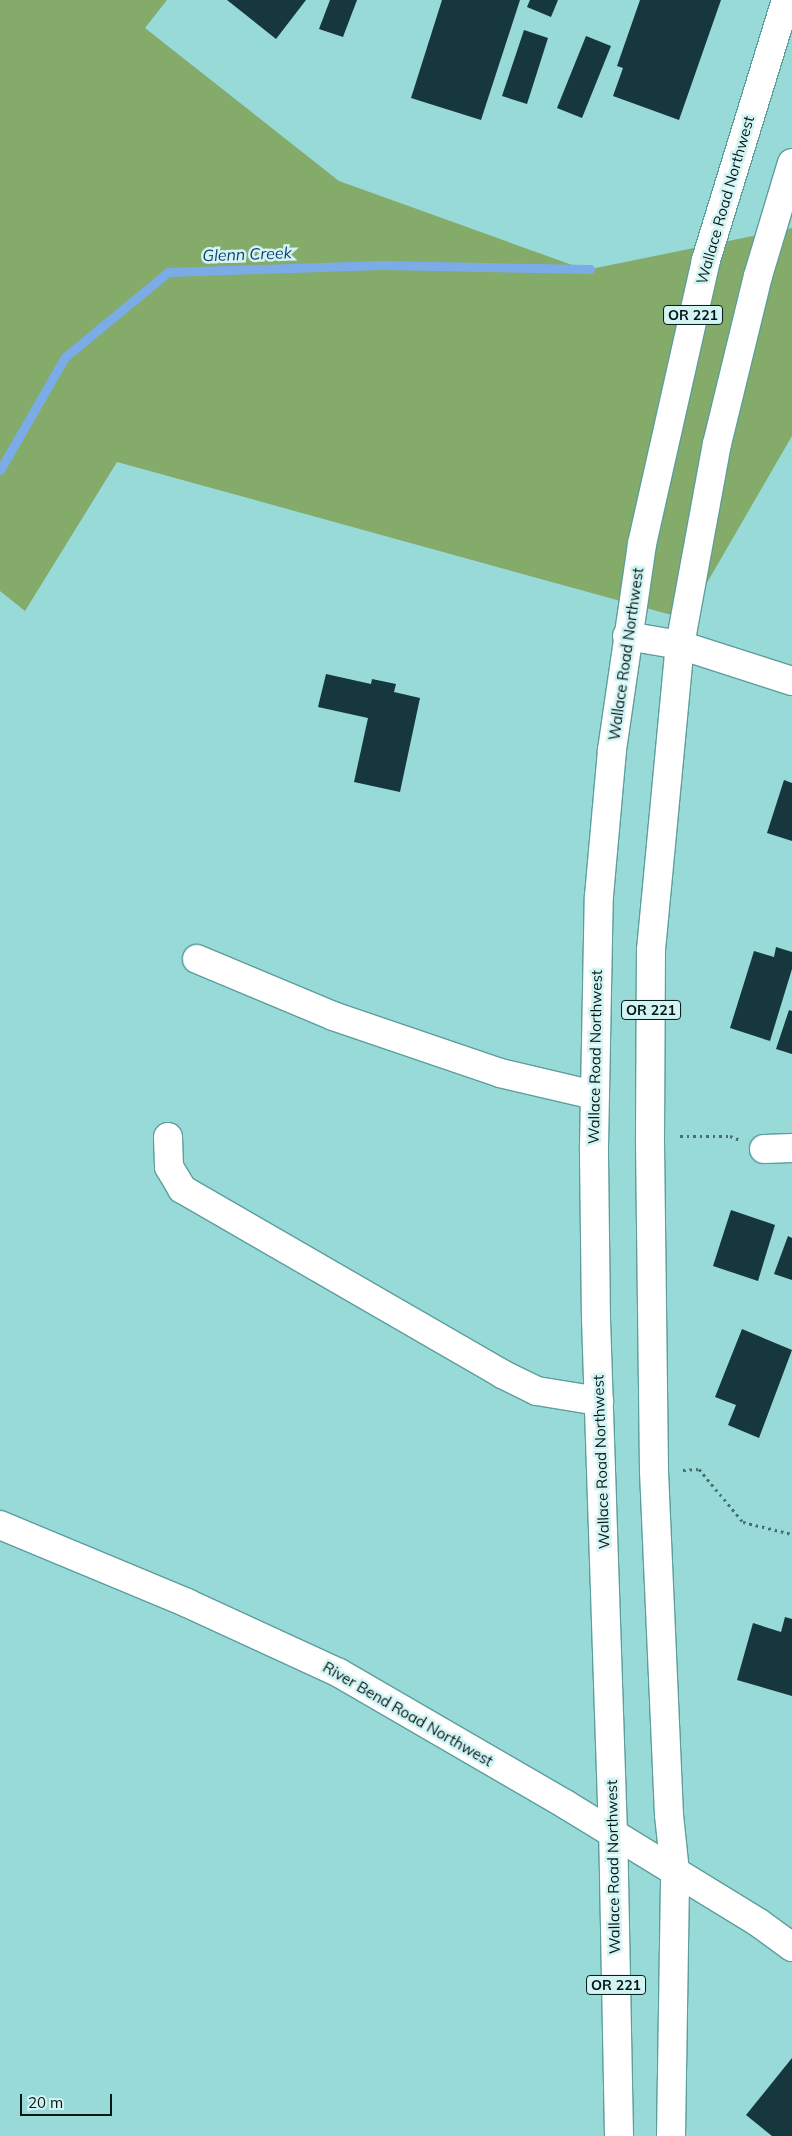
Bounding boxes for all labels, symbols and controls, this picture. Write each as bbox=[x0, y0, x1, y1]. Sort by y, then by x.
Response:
street label: Wallace Road Northwest bbox=[692, 114, 758, 286]
water label: Glenn Creek bbox=[202, 243, 292, 265]
road number: OR 221 bbox=[663, 304, 723, 326]
street label: Wallace Road Northwest bbox=[605, 566, 647, 742]
street label: Wallace Road Northwest bbox=[584, 970, 606, 1144]
road number: OR 221 bbox=[621, 998, 681, 1022]
street label: Wallace Road Northwest bbox=[589, 1375, 613, 1549]
street label: River Bend Road Northwest bbox=[320, 1658, 496, 1770]
street label: Wallace Road Northwest bbox=[602, 1780, 624, 1954]
road number: OR 221 bbox=[586, 1974, 646, 1996]
scale bar bbox=[22, 2084, 115, 2116]
text: 20 m bbox=[28, 2093, 63, 2112]

